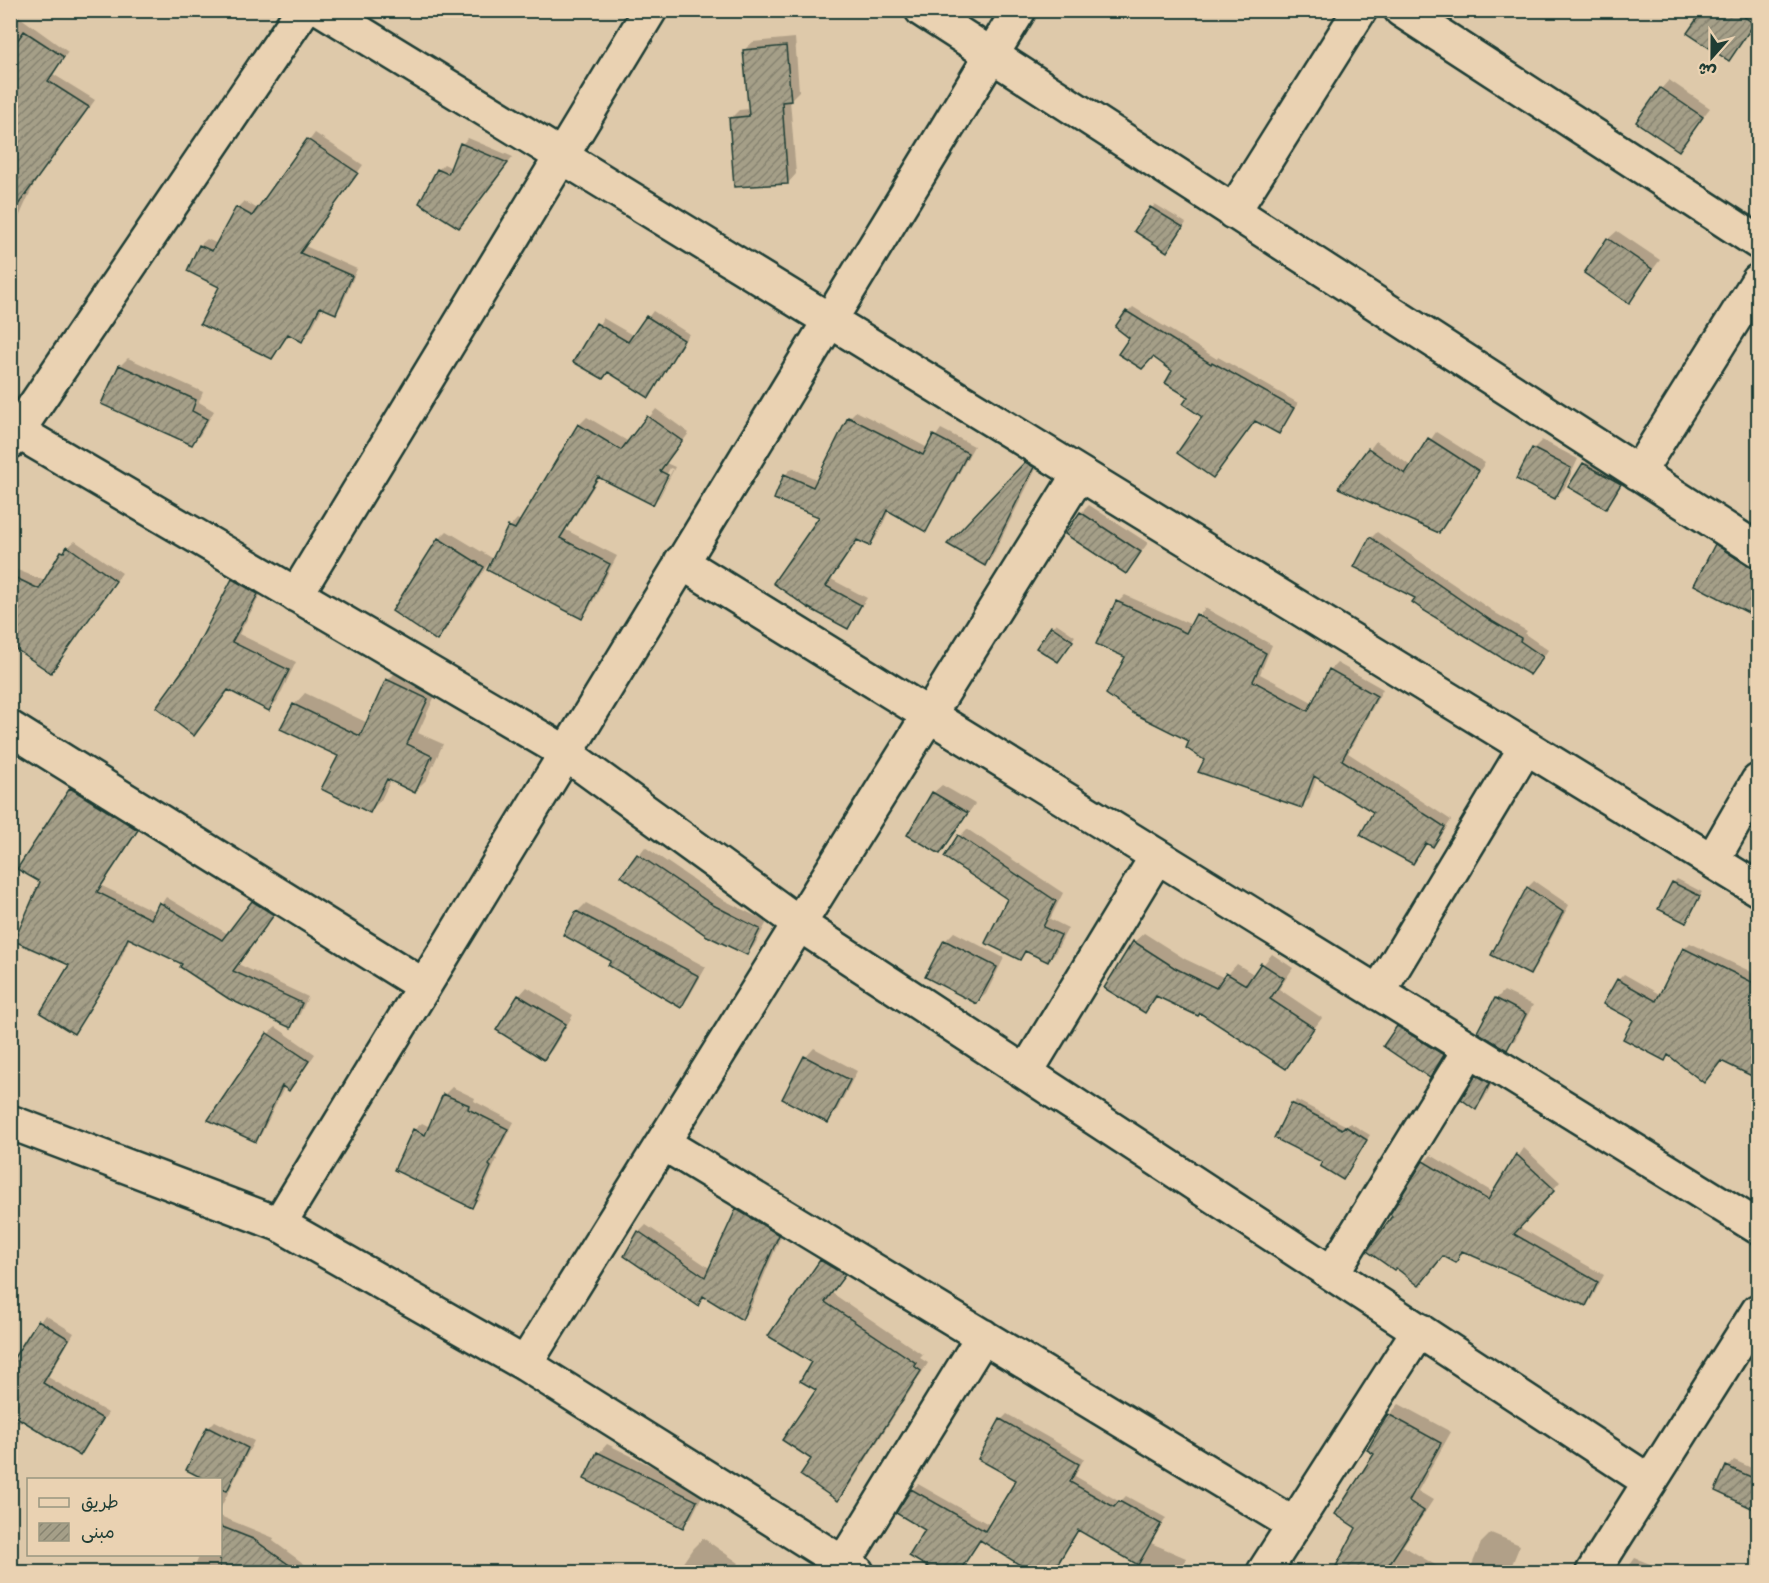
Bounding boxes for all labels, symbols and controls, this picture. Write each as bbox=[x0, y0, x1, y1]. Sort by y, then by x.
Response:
north arrow bbox=[1682, 27, 1742, 87]
text: ش bbox=[1695, 55, 1720, 83]
legend bbox=[27, 1478, 222, 1556]
text: طريق bbox=[81, 1491, 119, 1517]
text: مبنى bbox=[81, 1521, 115, 1547]

